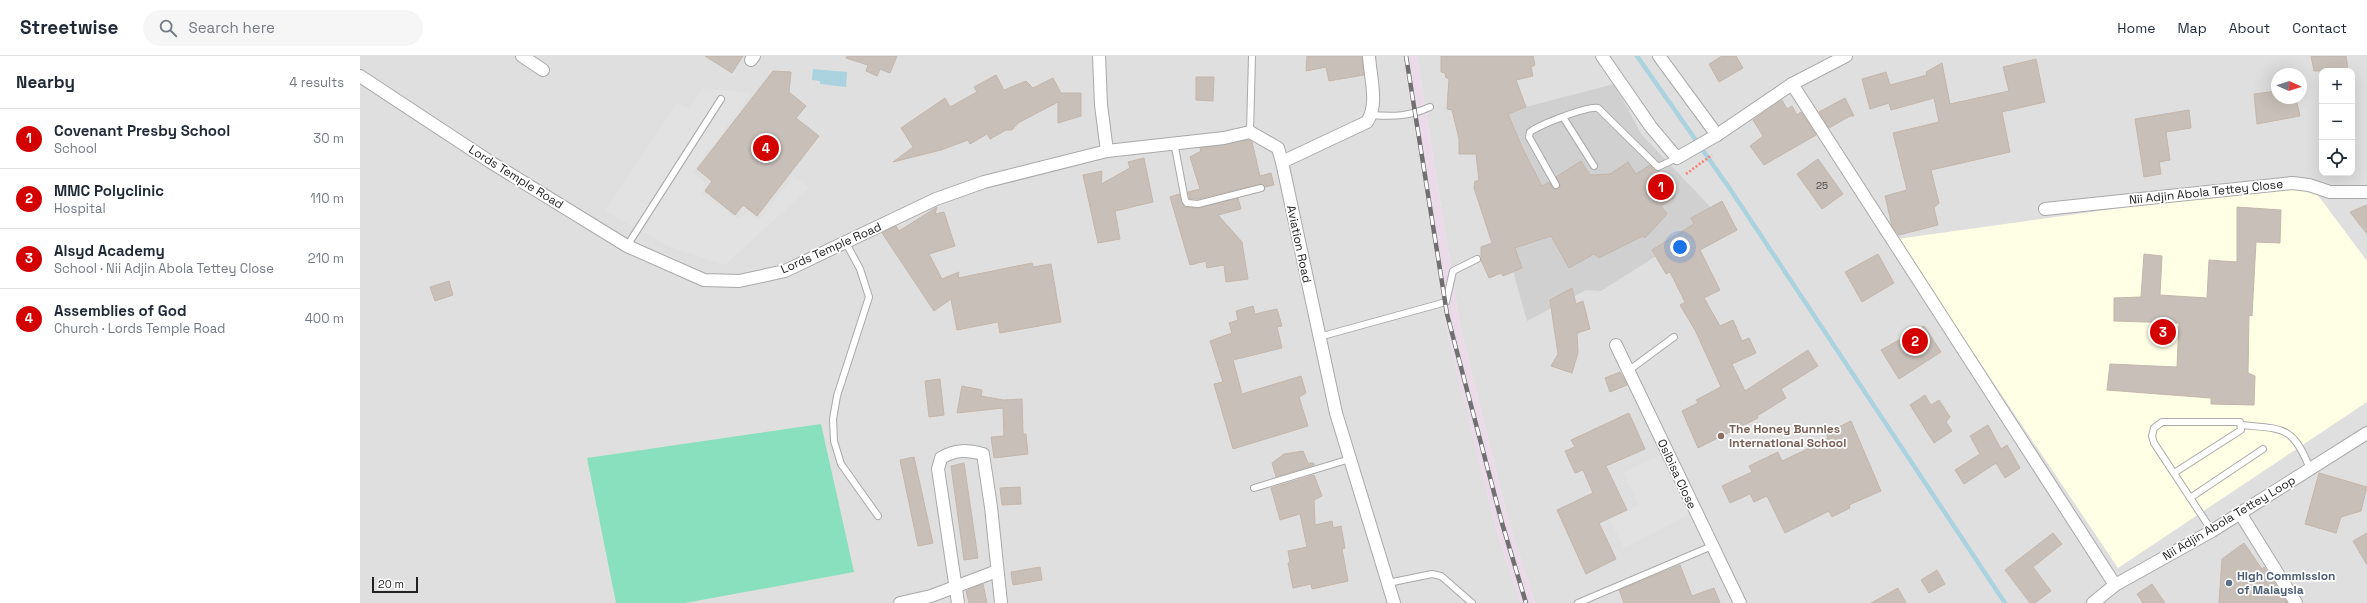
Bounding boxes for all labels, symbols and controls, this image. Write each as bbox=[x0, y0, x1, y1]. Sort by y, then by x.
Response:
search box bbox=[143, 10, 423, 46]
text: Streetwise bbox=[20, 15, 119, 40]
icon: search bbox=[157, 17, 179, 39]
text: Search here bbox=[189, 18, 275, 37]
text: Home bbox=[2117, 19, 2155, 37]
text: Map bbox=[2177, 19, 2207, 37]
text: About bbox=[2229, 19, 2270, 37]
text: Contact bbox=[2292, 19, 2347, 37]
north arrow bbox=[2271, 68, 2307, 104]
map controls bbox=[2319, 68, 2355, 176]
button: + bbox=[2319, 68, 2355, 104]
text: Nearby bbox=[16, 71, 75, 93]
text: 4 results bbox=[289, 74, 344, 91]
button: − bbox=[2319, 104, 2355, 140]
text: Covenant Presby School bbox=[54, 121, 230, 140]
text: 1 bbox=[26, 130, 32, 147]
text: 30 m bbox=[313, 130, 344, 147]
pin: 4 bbox=[753, 133, 779, 163]
text: School bbox=[54, 140, 97, 157]
button: locate bbox=[2319, 140, 2355, 176]
street label: Lords Temple Road bbox=[466, 141, 566, 213]
pin: 1 bbox=[1648, 172, 1674, 202]
street label: Nii Adjin Abola Tettey Close bbox=[2128, 176, 2284, 208]
house number: 25 bbox=[1816, 179, 1828, 192]
text: MMC Polyclinic bbox=[54, 181, 164, 200]
text: 2 bbox=[25, 190, 33, 207]
text: 110 m bbox=[310, 190, 344, 207]
text: Hospital bbox=[54, 200, 106, 217]
street label: Aviation Road bbox=[1283, 204, 1315, 284]
street label: Lords Temple Road bbox=[778, 219, 884, 277]
your location bbox=[1670, 237, 1690, 257]
text: Alsyd Academy bbox=[54, 241, 165, 260]
text: 3 bbox=[25, 250, 33, 267]
text: 210 m bbox=[308, 250, 344, 267]
text: School · Nii Adjin Abola Tettey Close bbox=[54, 260, 274, 277]
text: Assemblies of God bbox=[54, 301, 187, 320]
text: 4 bbox=[25, 310, 33, 327]
text: 400 m bbox=[305, 310, 344, 327]
pin: 3 bbox=[2150, 317, 2176, 347]
text: Church · Lords Temple Road bbox=[54, 320, 225, 337]
pin: 2 bbox=[1902, 326, 1928, 356]
place label: The Honey Bunnies International School bbox=[1729, 421, 1846, 451]
marker: The Honey Bunnies International School bbox=[1716, 431, 1726, 441]
street label: Osibisa Close bbox=[1654, 436, 1700, 512]
street label: Nii Adjin Abola Tettey Loop bbox=[2160, 472, 2299, 564]
place label: High Commission of Malaysia bbox=[2237, 568, 2335, 598]
scale bar bbox=[372, 575, 418, 594]
text: 20 m bbox=[378, 577, 404, 591]
marker: High Commission of Malaysia bbox=[2224, 578, 2234, 588]

